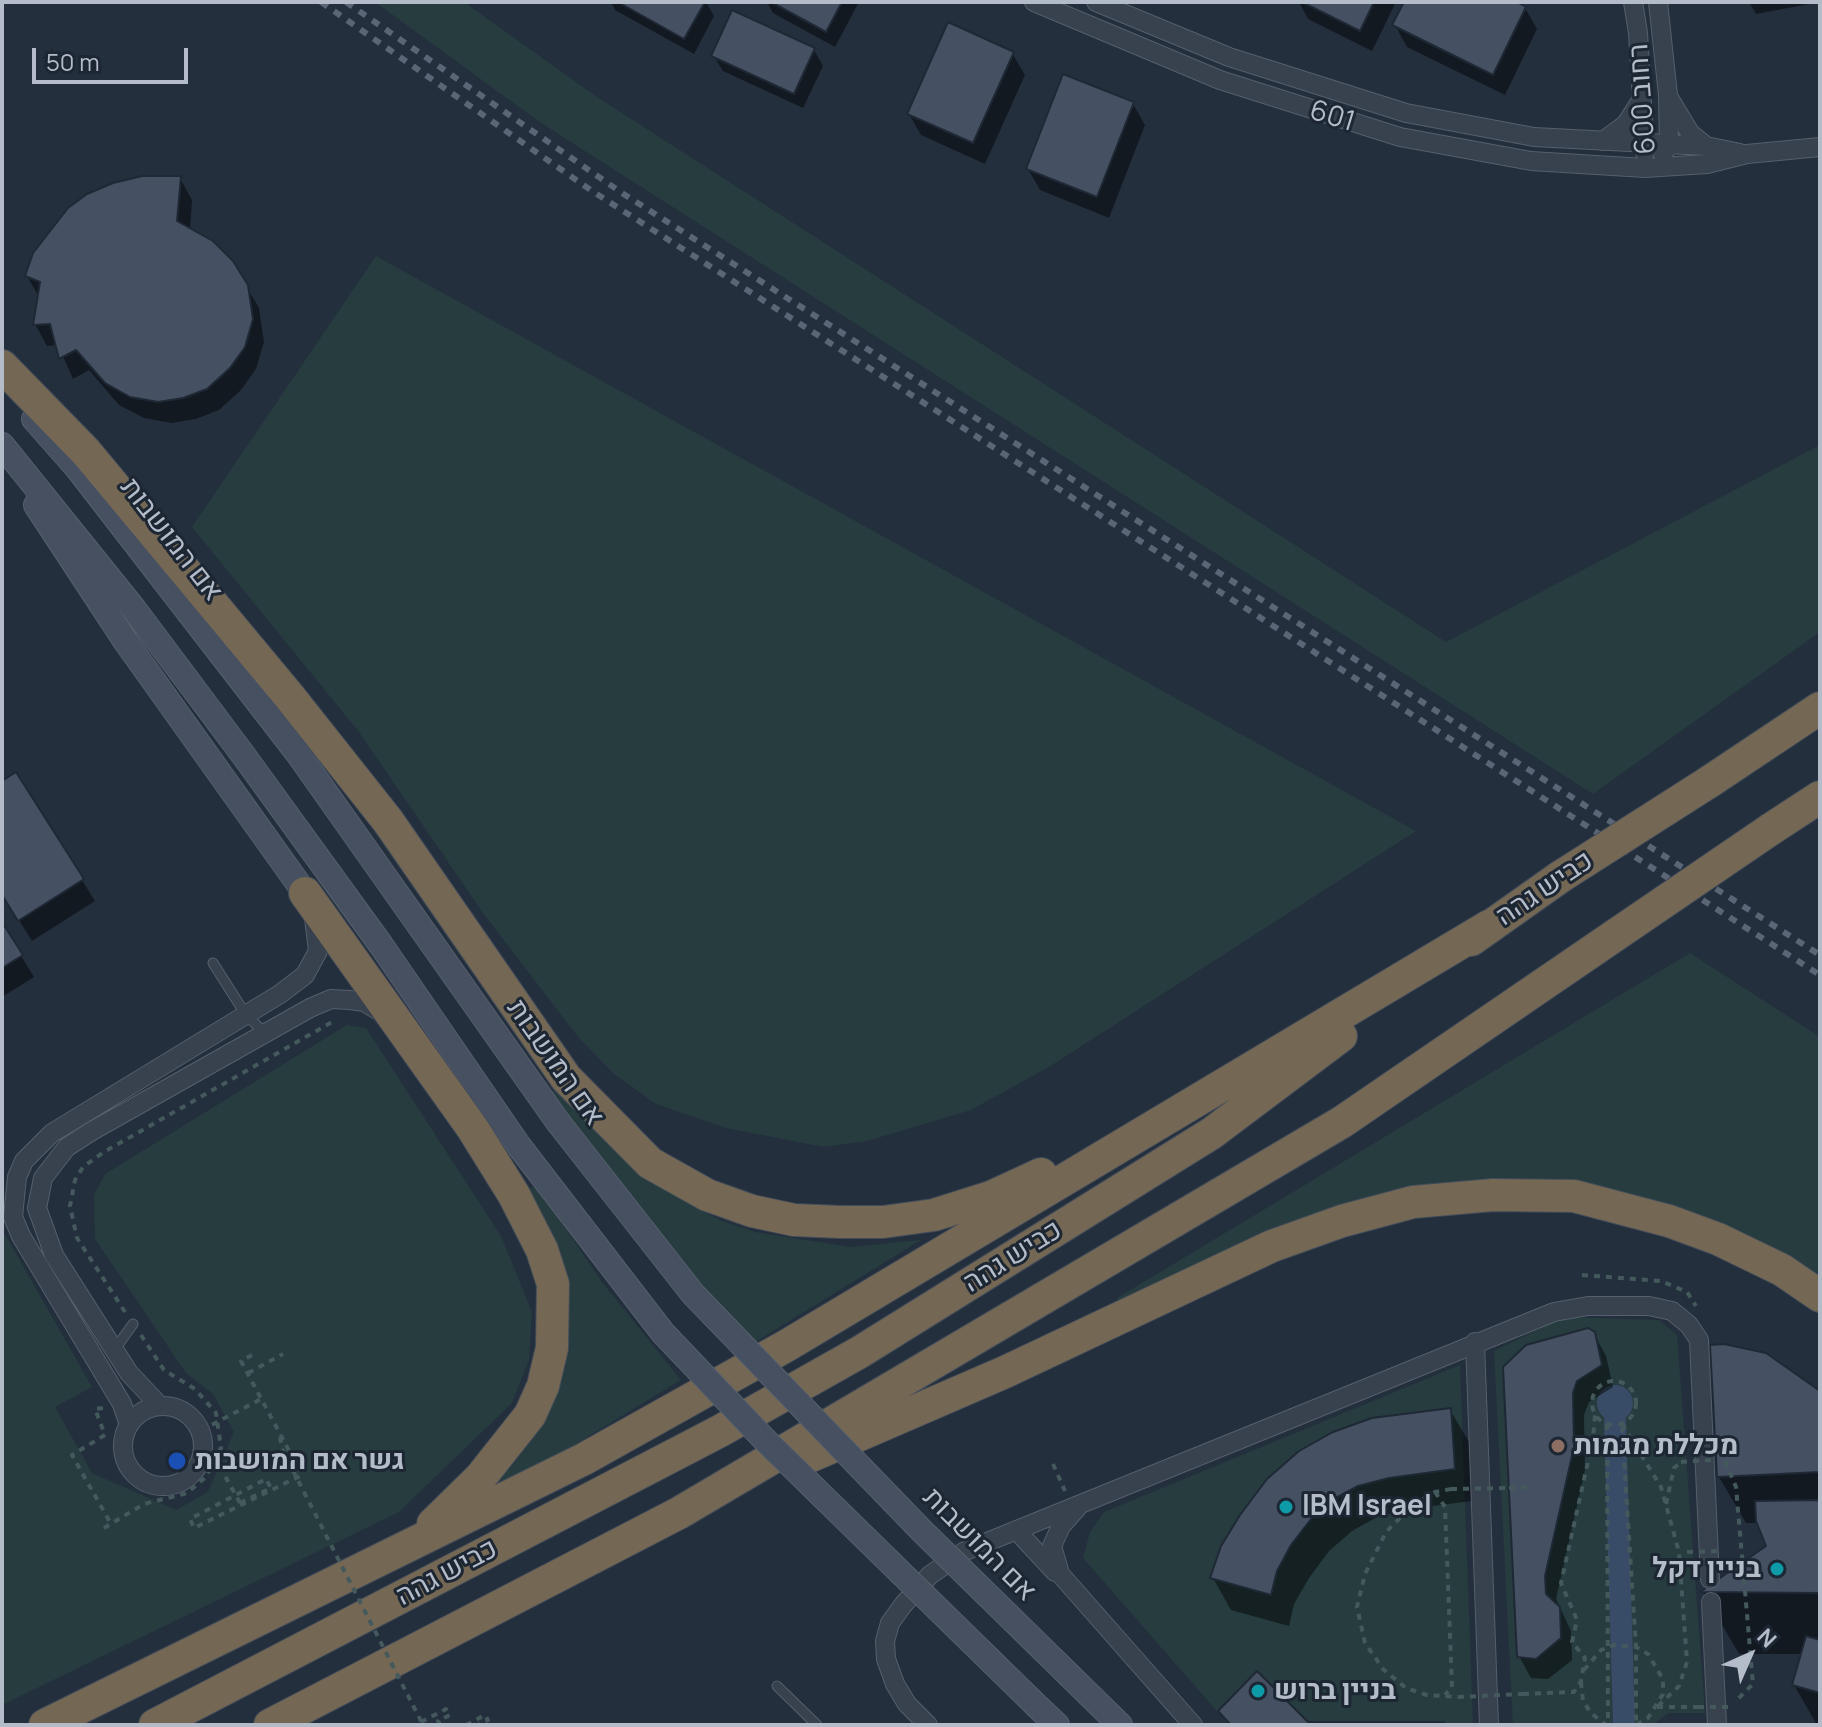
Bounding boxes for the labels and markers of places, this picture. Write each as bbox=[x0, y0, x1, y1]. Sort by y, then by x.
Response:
place label: מכללת מגמות bbox=[1574, 1429, 1738, 1463]
marker: מכללת מגמות bbox=[1549, 1437, 1567, 1455]
place label: גשר אם המושבות bbox=[195, 1444, 405, 1478]
marker: גשר אם המושבות bbox=[166, 1450, 188, 1472]
place label: IBM Israel bbox=[1302, 1490, 1432, 1524]
marker: IBM Israel bbox=[1277, 1498, 1295, 1516]
place label: בניין דקל bbox=[1652, 1552, 1761, 1586]
marker: בניין דקל bbox=[1768, 1560, 1786, 1578]
place label: בניין ברוש bbox=[1274, 1674, 1396, 1708]
marker: בניין ברוש bbox=[1249, 1682, 1267, 1700]

